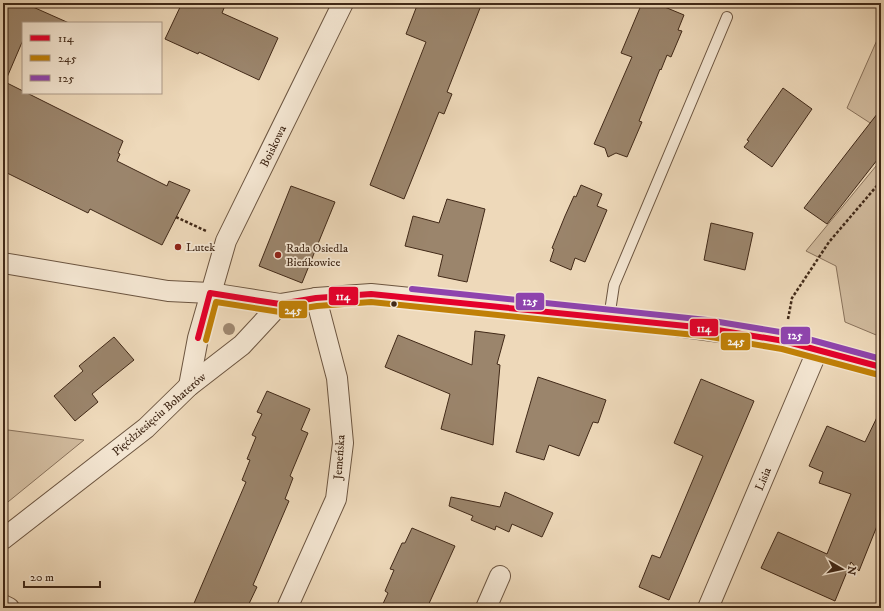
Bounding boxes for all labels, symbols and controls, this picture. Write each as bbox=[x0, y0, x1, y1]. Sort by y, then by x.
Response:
legend bbox=[22, 22, 162, 94]
text: 114 bbox=[58, 31, 75, 46]
text: 245 bbox=[58, 51, 77, 66]
text: 125 bbox=[58, 71, 74, 86]
street label: Boiskowa bbox=[257, 122, 290, 170]
place label: Lutek bbox=[186, 240, 215, 255]
place label: Rada Osiedla Bieńkowice bbox=[286, 241, 349, 270]
marker: Lutek bbox=[173, 242, 183, 252]
marker: Rada Osiedla Bieńkowice bbox=[273, 250, 283, 260]
line badge: 114 bbox=[328, 286, 359, 306]
text: 114 bbox=[336, 290, 351, 304]
line badge: 125 bbox=[515, 292, 545, 311]
text: 125 bbox=[523, 295, 538, 309]
unlabelled marker bbox=[389, 299, 399, 309]
line badge: 245 bbox=[278, 300, 308, 319]
text: 245 bbox=[284, 304, 302, 318]
line badge: 114 bbox=[689, 318, 719, 337]
text: 114 bbox=[697, 322, 712, 336]
line badge: 125 bbox=[780, 326, 811, 345]
text: 125 bbox=[788, 329, 803, 343]
line badge: 245 bbox=[720, 332, 751, 351]
text: 245 bbox=[727, 335, 745, 349]
street label: Pięćdziesięciu Bohaterów bbox=[109, 369, 210, 459]
street label: Jemeńska bbox=[330, 433, 349, 481]
street label: Lisia bbox=[752, 464, 775, 493]
north arrow bbox=[822, 549, 862, 589]
scale bar bbox=[24, 563, 100, 589]
text: N bbox=[843, 565, 859, 576]
text: 20 m bbox=[30, 570, 54, 585]

